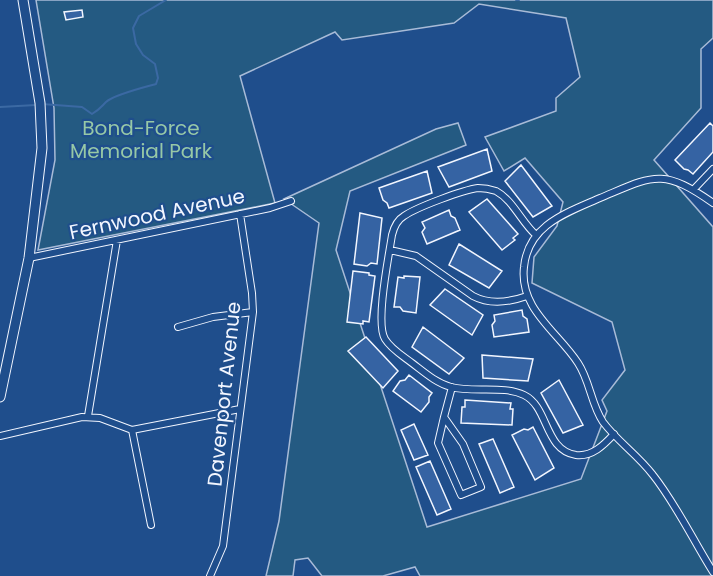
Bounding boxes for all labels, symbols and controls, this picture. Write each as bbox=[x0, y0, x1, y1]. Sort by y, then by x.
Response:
park label: Bond-Force Memorial Park bbox=[70, 114, 213, 165]
street label: Fernwood Avenue bbox=[67, 182, 247, 246]
street label: Davenport Avenue bbox=[200, 300, 248, 488]

